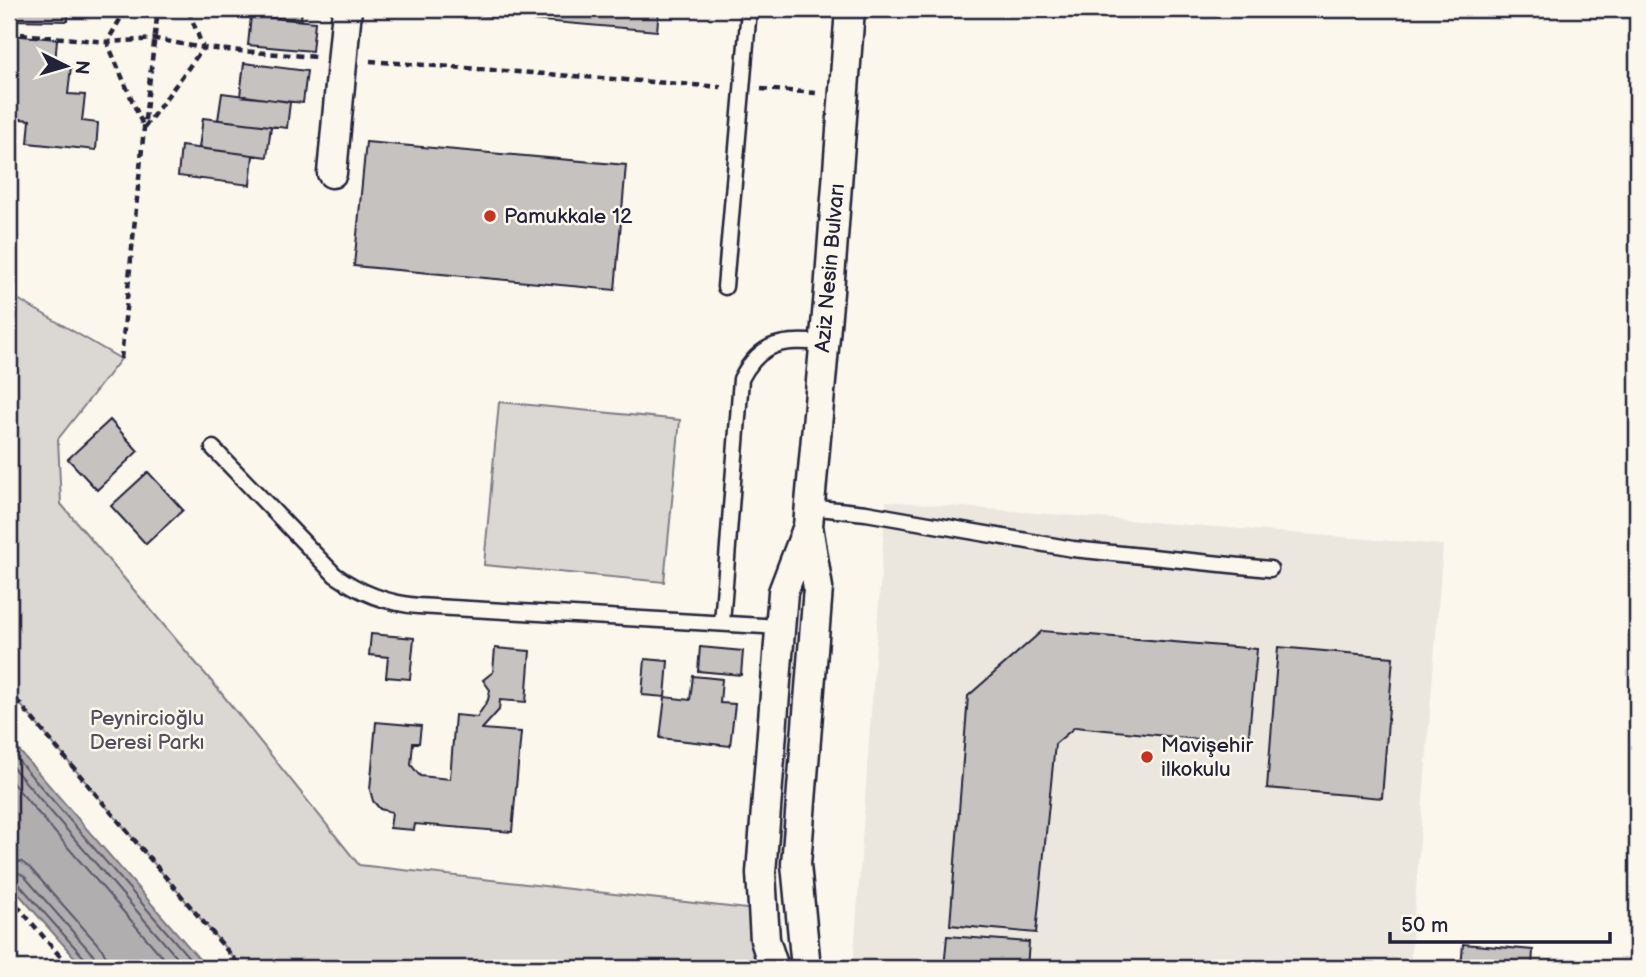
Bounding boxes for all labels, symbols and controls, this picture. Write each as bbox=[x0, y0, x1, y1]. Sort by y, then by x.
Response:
north arrow bbox=[32, 32, 102, 102]
text: N bbox=[69, 59, 94, 75]
street label: Aziz Nesin Bulvarı bbox=[810, 182, 850, 354]
place label: Pamukkale 12 bbox=[504, 204, 633, 229]
marker: Pamukkale 12 bbox=[482, 208, 498, 224]
park label: Peynircioğlu Deresi Parkı bbox=[89, 706, 205, 755]
place label: Mavişehir ilkokulu bbox=[1161, 733, 1253, 782]
marker: Mavişehir ilkokulu bbox=[1139, 749, 1155, 765]
scale bar bbox=[1390, 900, 1611, 944]
text: 50 m bbox=[1401, 913, 1448, 938]

